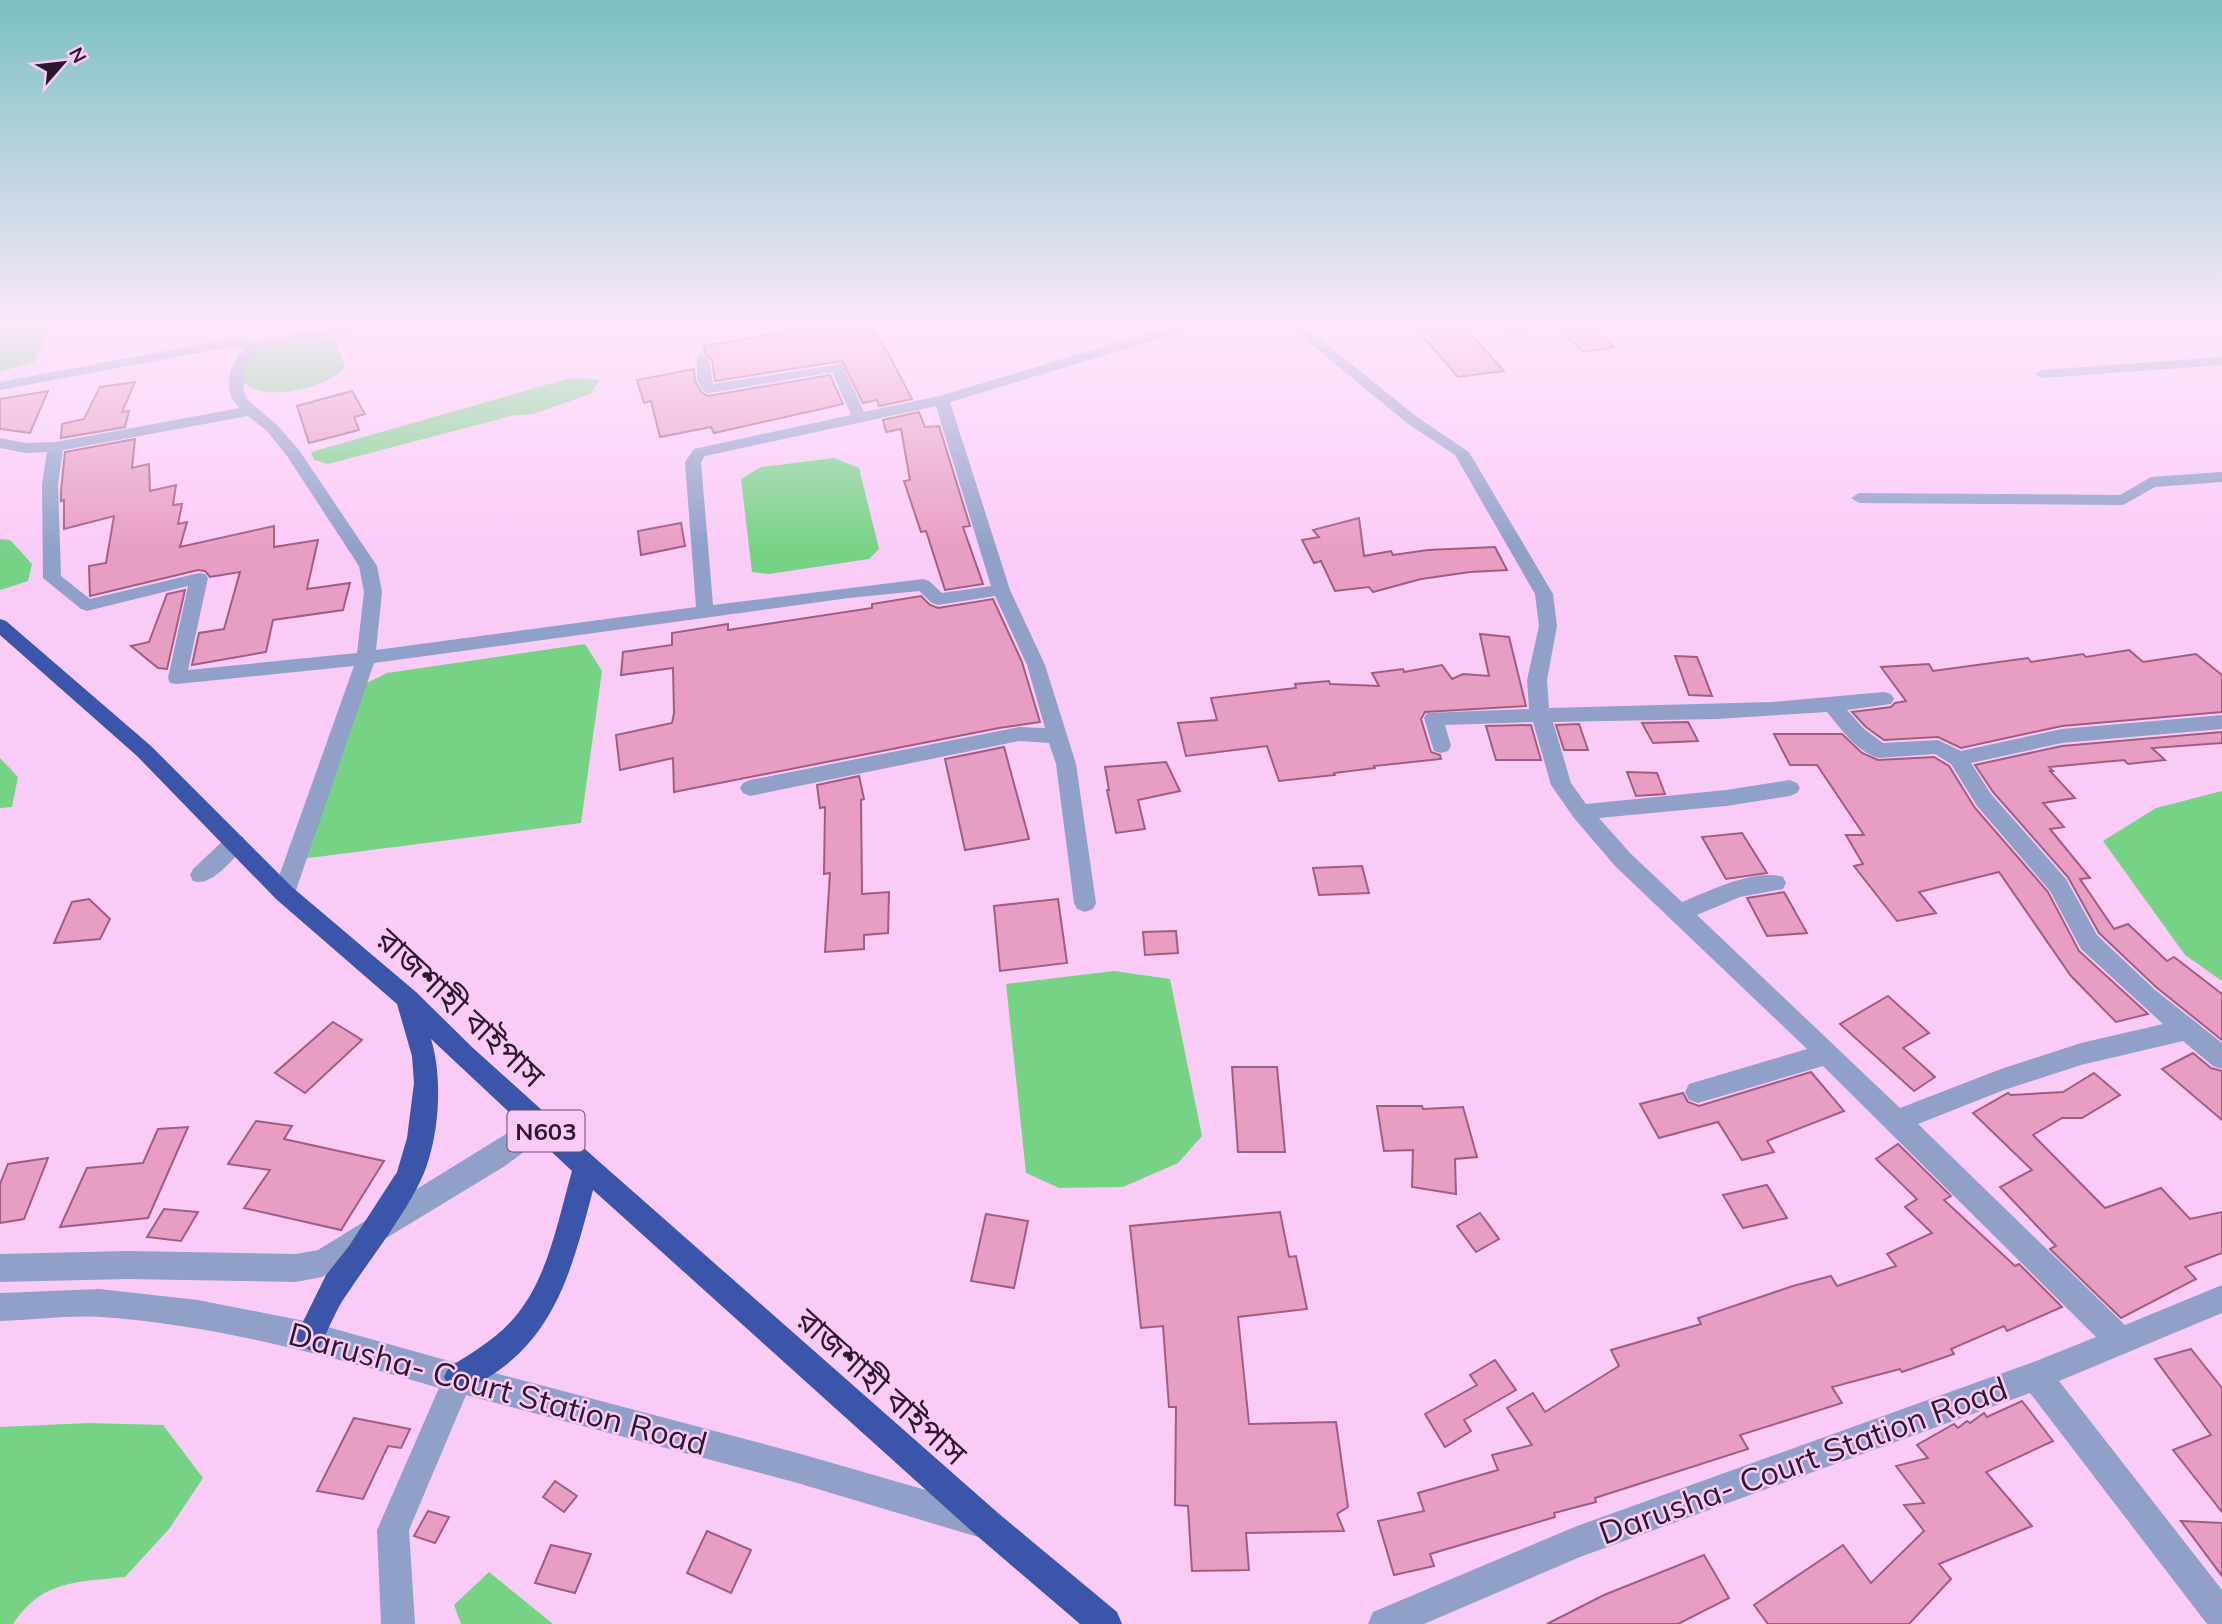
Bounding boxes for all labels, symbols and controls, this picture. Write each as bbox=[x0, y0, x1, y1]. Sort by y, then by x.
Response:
north arrow bbox=[28, 28, 98, 98]
text: N bbox=[64, 43, 92, 67]
street label: রাজশাহী বাইপাস bbox=[368, 918, 554, 1096]
road number: N603 bbox=[508, 1111, 584, 1152]
street label: রাজশাহী বাইপাস bbox=[788, 1298, 976, 1474]
street label: Darusha- Court Station Road bbox=[284, 1313, 712, 1463]
street label: Darusha- Court Station Road bbox=[1593, 1367, 2013, 1553]

